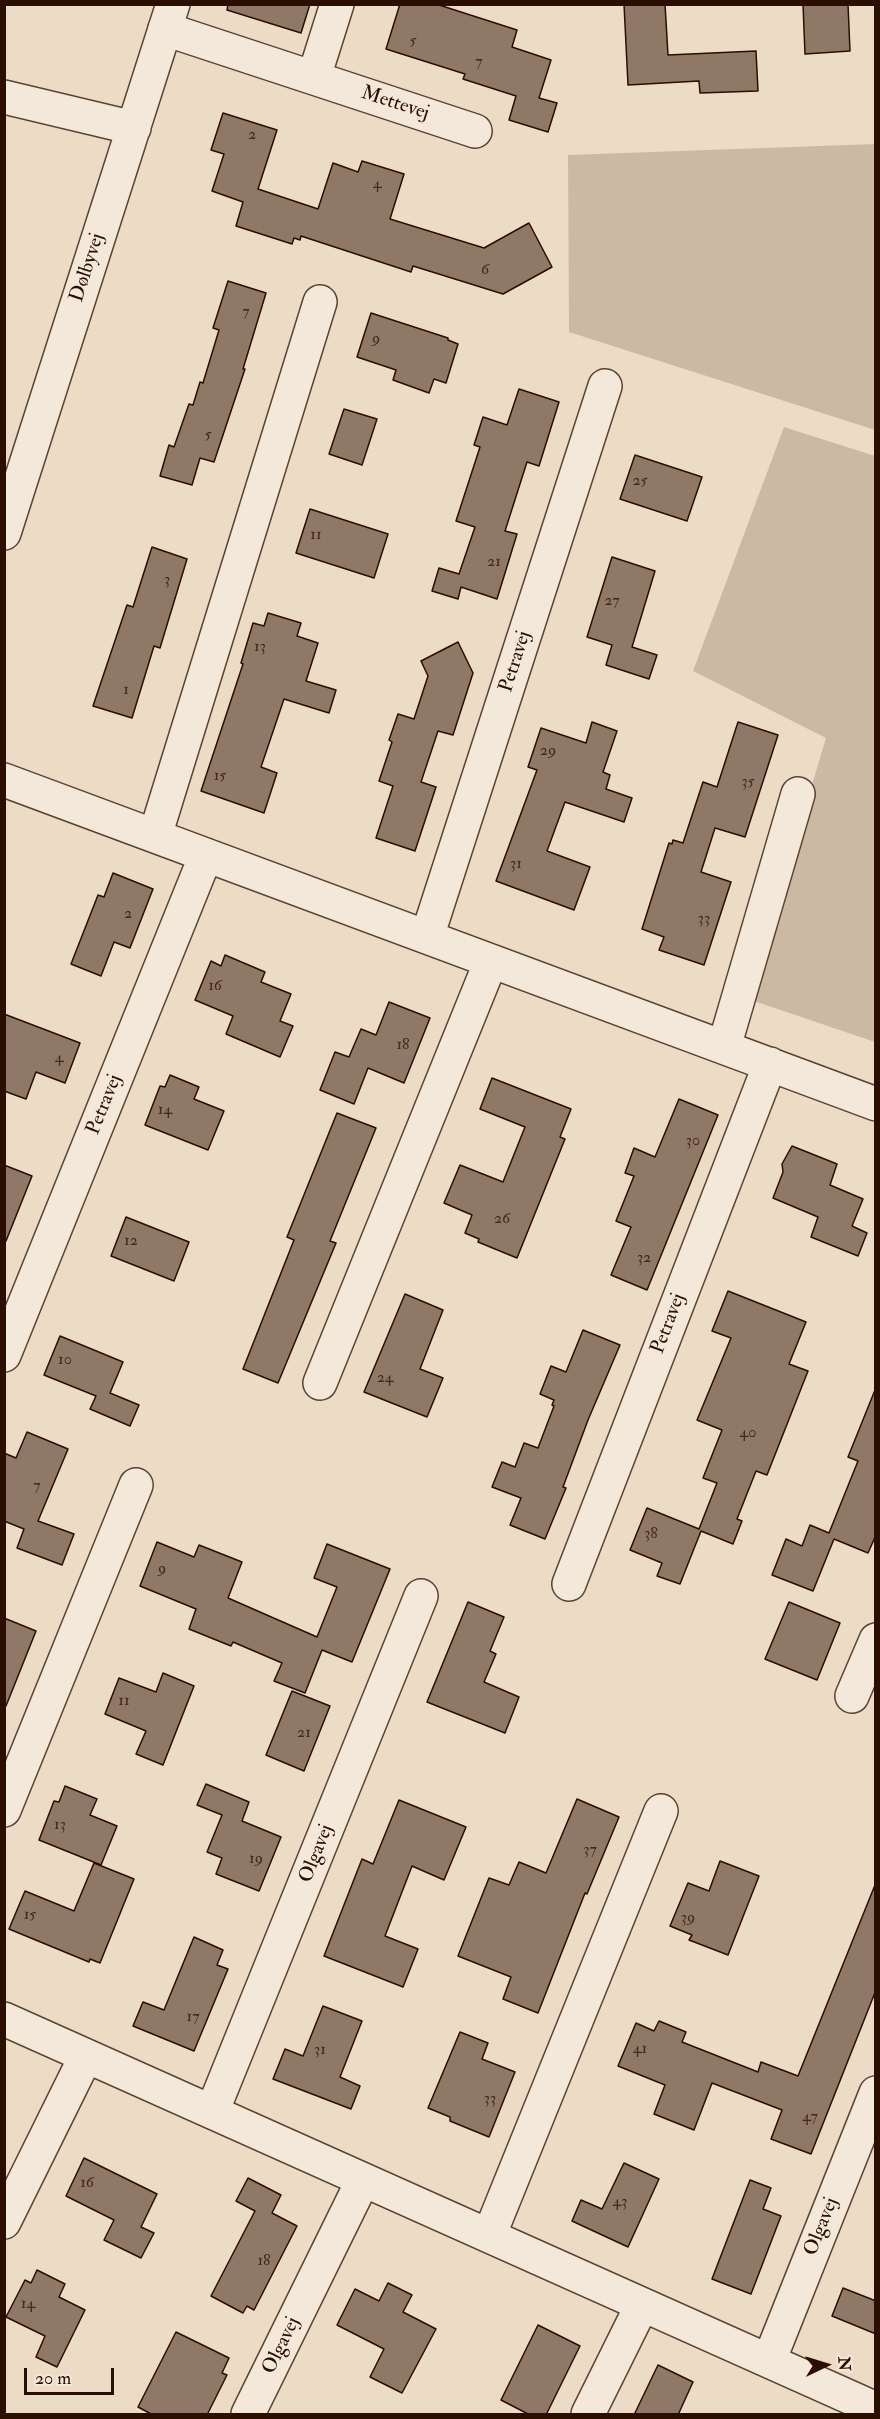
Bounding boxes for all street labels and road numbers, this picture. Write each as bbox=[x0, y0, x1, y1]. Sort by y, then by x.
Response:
street label: Mettevej bbox=[358, 82, 432, 126]
street label: Dølbyvej bbox=[66, 231, 110, 305]
street label: Petravej bbox=[495, 628, 537, 696]
street label: Petravej bbox=[82, 1071, 128, 1139]
street label: Petravej bbox=[647, 1290, 691, 1358]
street label: Olgavej bbox=[295, 1821, 339, 1887]
street label: Olgavej bbox=[800, 2194, 844, 2260]
street label: Olgavej bbox=[258, 2314, 306, 2378]

